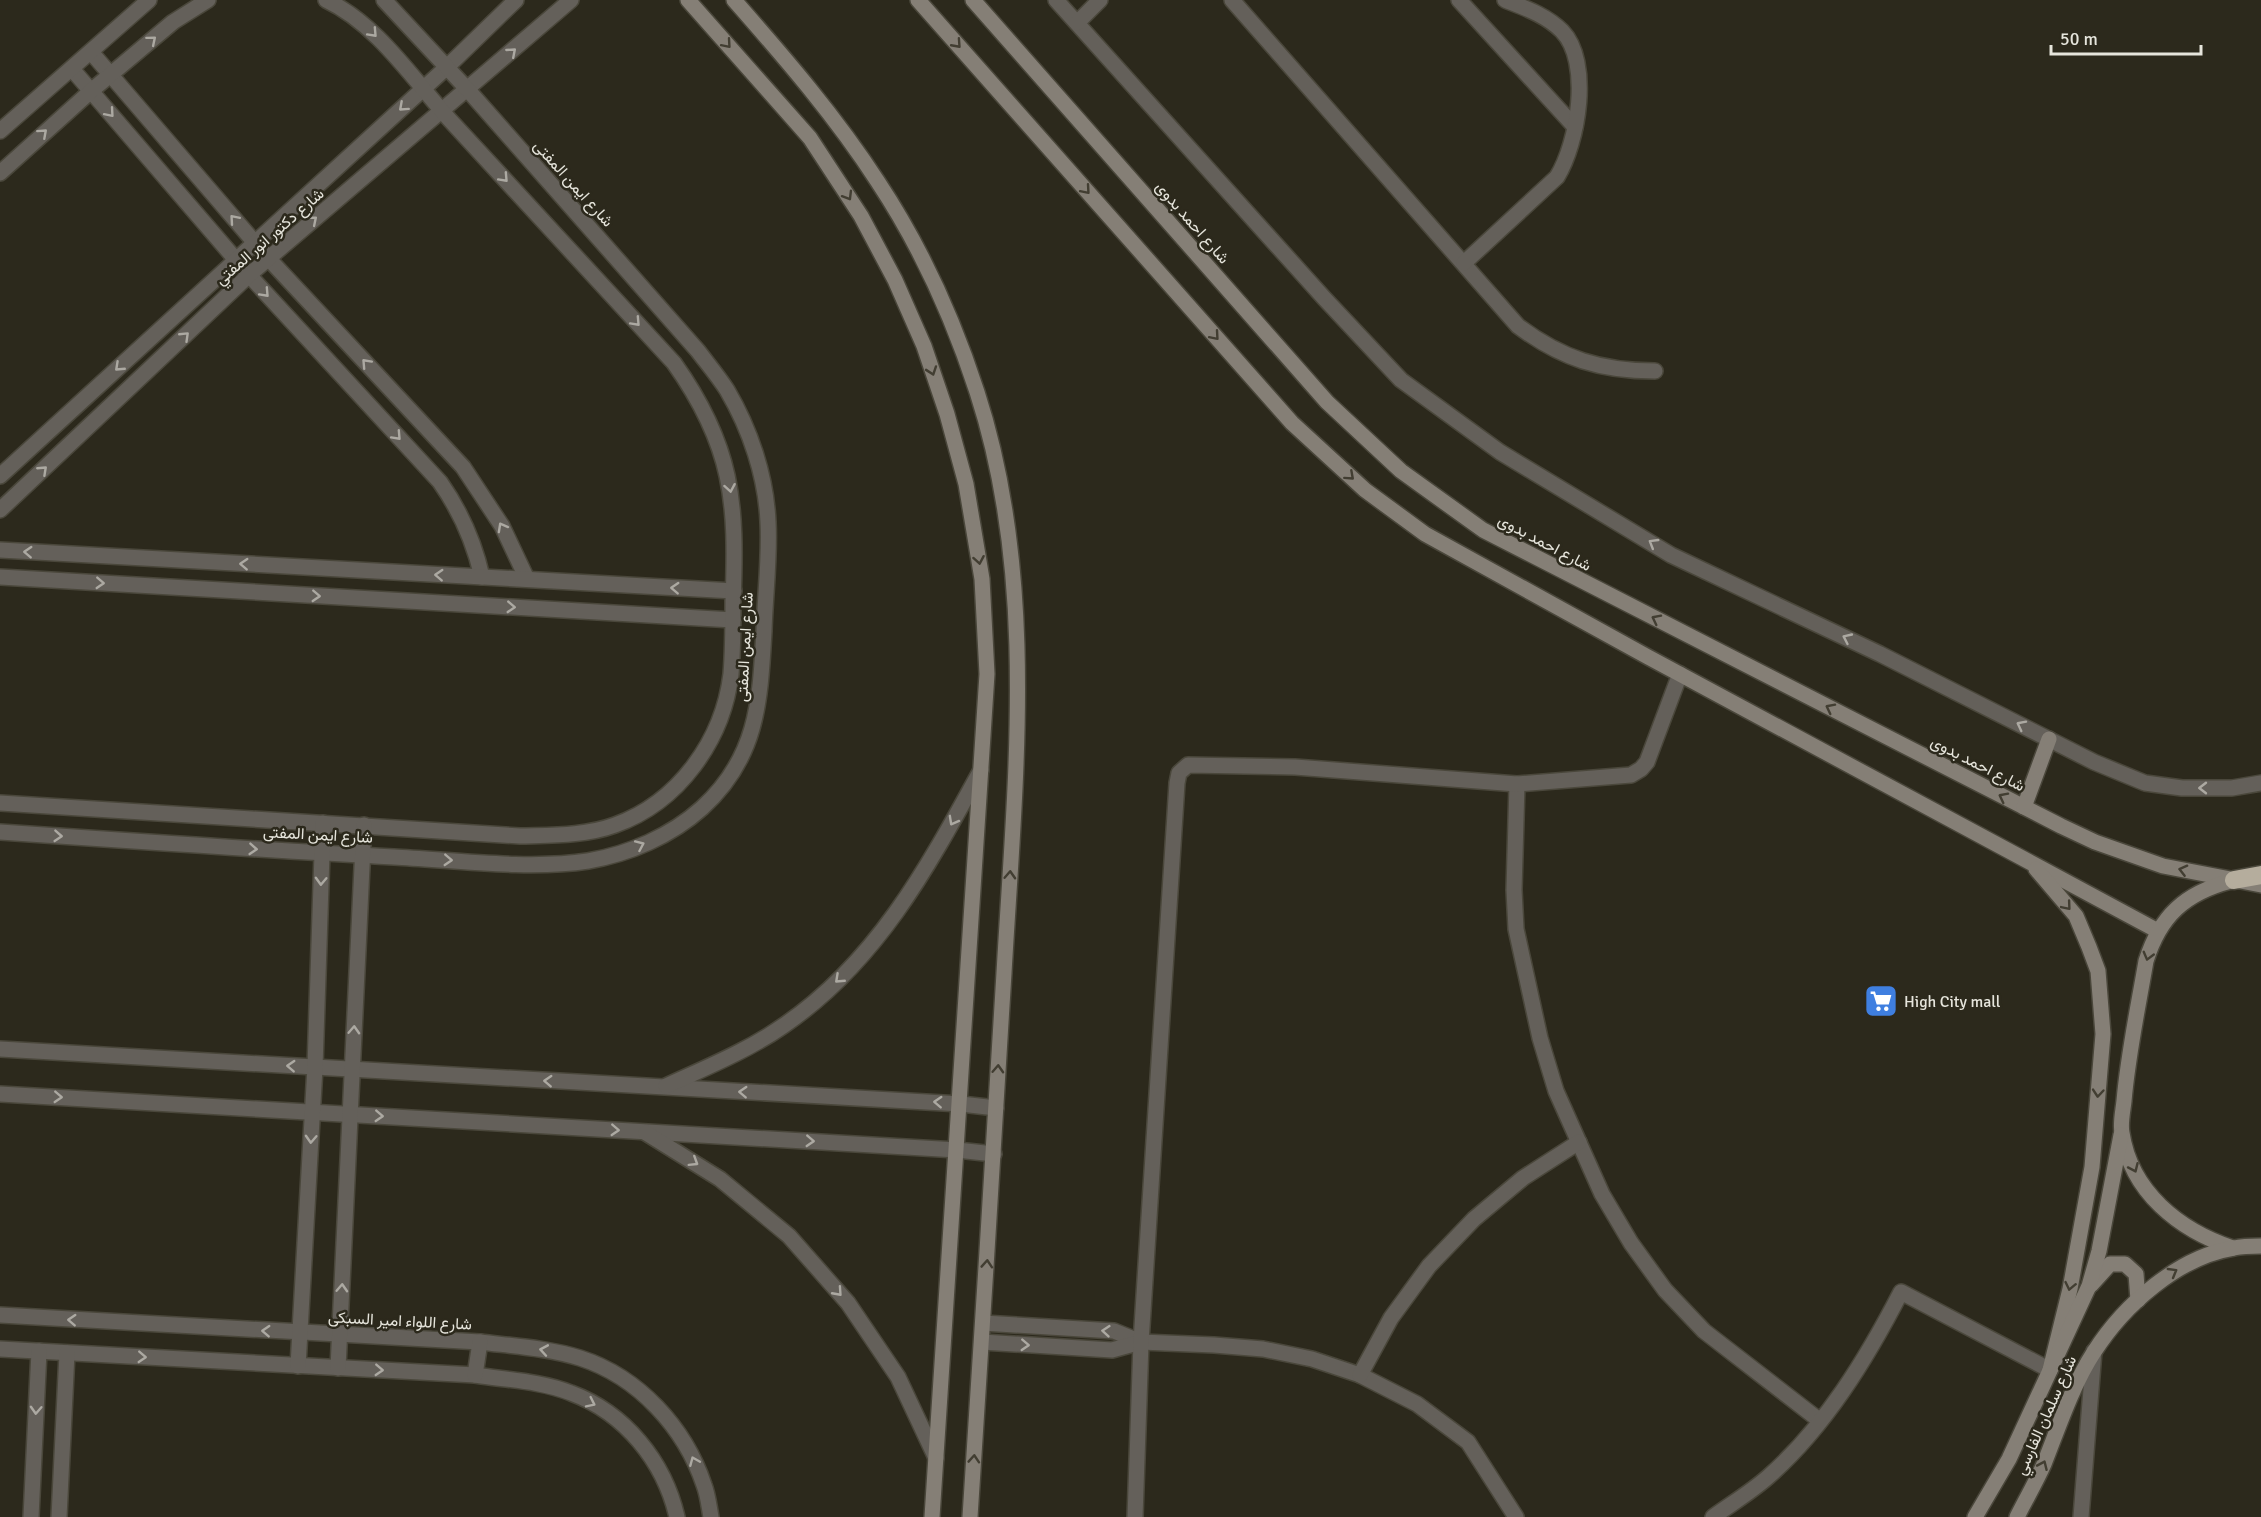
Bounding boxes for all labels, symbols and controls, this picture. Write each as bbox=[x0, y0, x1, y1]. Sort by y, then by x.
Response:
scale bar bbox=[2051, 18, 2201, 56]
one-way arrow bbox=[366, 26, 377, 37]
text: 50 m bbox=[2060, 28, 2098, 50]
one-way arrow bbox=[145, 36, 156, 47]
one-way arrow bbox=[720, 37, 731, 48]
one-way arrow bbox=[950, 37, 961, 47]
one-way arrow bbox=[505, 48, 516, 59]
one-way arrow bbox=[400, 100, 410, 111]
one-way arrow bbox=[103, 106, 114, 117]
one-way arrow bbox=[37, 129, 47, 140]
street label: شارع ايمن المفتى bbox=[528, 136, 618, 232]
one-way arrow bbox=[497, 171, 508, 182]
street label: شارع احمد بدوى bbox=[1150, 177, 1234, 269]
one-way arrow bbox=[1079, 183, 1090, 194]
street label: شارع دكتور انور المفتي bbox=[211, 184, 330, 292]
one-way arrow bbox=[841, 190, 853, 200]
one-way arrow bbox=[230, 215, 241, 226]
one-way arrow bbox=[306, 217, 317, 228]
one-way arrow bbox=[258, 286, 269, 296]
one-way arrow bbox=[629, 315, 640, 326]
one-way arrow bbox=[1208, 329, 1219, 340]
one-way arrow bbox=[177, 333, 188, 344]
one-way arrow bbox=[362, 359, 373, 369]
one-way arrow bbox=[115, 360, 125, 371]
one-way arrow bbox=[925, 365, 938, 376]
one-way arrow bbox=[390, 429, 401, 439]
one-way arrow bbox=[36, 466, 46, 477]
one-way arrow bbox=[1344, 469, 1354, 480]
one-way arrow bbox=[723, 483, 736, 493]
street label: شارع احمد بدوى bbox=[1494, 510, 1595, 577]
one-way arrow bbox=[498, 522, 509, 533]
one-way arrow bbox=[1649, 539, 1659, 551]
one-way arrow bbox=[24, 545, 33, 558]
one-way arrow bbox=[972, 555, 985, 565]
one-way arrow bbox=[239, 557, 248, 570]
one-way arrow bbox=[434, 568, 443, 581]
one-way arrow bbox=[96, 576, 105, 589]
one-way arrow bbox=[671, 581, 680, 594]
one-way arrow bbox=[311, 589, 320, 602]
street label: شارع ايمن المفتى bbox=[732, 592, 759, 703]
one-way arrow bbox=[506, 601, 515, 614]
one-way arrow bbox=[1652, 615, 1662, 626]
one-way arrow bbox=[1842, 633, 1853, 645]
one-way arrow bbox=[1825, 703, 1836, 715]
one-way arrow bbox=[2017, 721, 2028, 733]
street label: شارع احمد بدوى bbox=[1927, 732, 2028, 797]
one-way arrow bbox=[2198, 782, 2207, 794]
one-way arrow bbox=[1998, 792, 2009, 804]
one-way arrow bbox=[949, 815, 960, 826]
street label: شارع ايمن المفتى bbox=[262, 822, 373, 849]
one-way arrow bbox=[54, 829, 63, 842]
one-way arrow bbox=[634, 840, 645, 852]
one-way arrow bbox=[248, 842, 257, 855]
one-way arrow bbox=[443, 853, 452, 866]
one-way arrow bbox=[2178, 865, 2188, 878]
one-way arrow bbox=[1003, 870, 1016, 879]
one-way arrow bbox=[315, 877, 328, 886]
one-way arrow bbox=[2060, 899, 2071, 910]
one-way arrow bbox=[2143, 950, 2155, 961]
one-way arrow bbox=[836, 972, 846, 983]
supermarket icon: High City mall bbox=[1863, 983, 1899, 1019]
place label: High City mall bbox=[1904, 992, 2001, 1012]
one-way arrow bbox=[348, 1026, 361, 1035]
one-way arrow bbox=[286, 1059, 295, 1072]
one-way arrow bbox=[992, 1065, 1005, 1074]
one-way arrow bbox=[544, 1074, 553, 1087]
one-way arrow bbox=[739, 1085, 748, 1098]
one-way arrow bbox=[2092, 1089, 2105, 1098]
one-way arrow bbox=[54, 1090, 63, 1103]
one-way arrow bbox=[933, 1096, 942, 1109]
one-way arrow bbox=[374, 1109, 383, 1122]
one-way arrow bbox=[611, 1123, 620, 1136]
one-way arrow bbox=[806, 1134, 815, 1147]
one-way arrow bbox=[304, 1135, 317, 1144]
one-way arrow bbox=[688, 1155, 698, 1167]
one-way arrow bbox=[2127, 1162, 2139, 1173]
one-way arrow bbox=[980, 1260, 993, 1269]
one-way arrow bbox=[2167, 1268, 2178, 1280]
one-way arrow bbox=[2065, 1281, 2078, 1291]
one-way arrow bbox=[335, 1284, 348, 1293]
one-way arrow bbox=[831, 1285, 842, 1295]
street label: شارع اللواء امير السبكى bbox=[327, 1307, 472, 1336]
one-way arrow bbox=[67, 1313, 76, 1326]
one-way arrow bbox=[262, 1325, 271, 1338]
one-way arrow bbox=[1101, 1325, 1110, 1338]
one-way arrow bbox=[1020, 1338, 1029, 1351]
one-way arrow bbox=[540, 1344, 550, 1357]
one-way arrow bbox=[138, 1350, 147, 1363]
street label: شارع سلمان الفارسي bbox=[2011, 1353, 2084, 1480]
one-way arrow bbox=[374, 1363, 383, 1376]
one-way arrow bbox=[584, 1395, 595, 1407]
one-way arrow bbox=[30, 1405, 43, 1414]
one-way arrow bbox=[967, 1454, 980, 1463]
one-way arrow bbox=[689, 1457, 701, 1468]
one-way arrow bbox=[2036, 1460, 2048, 1471]

